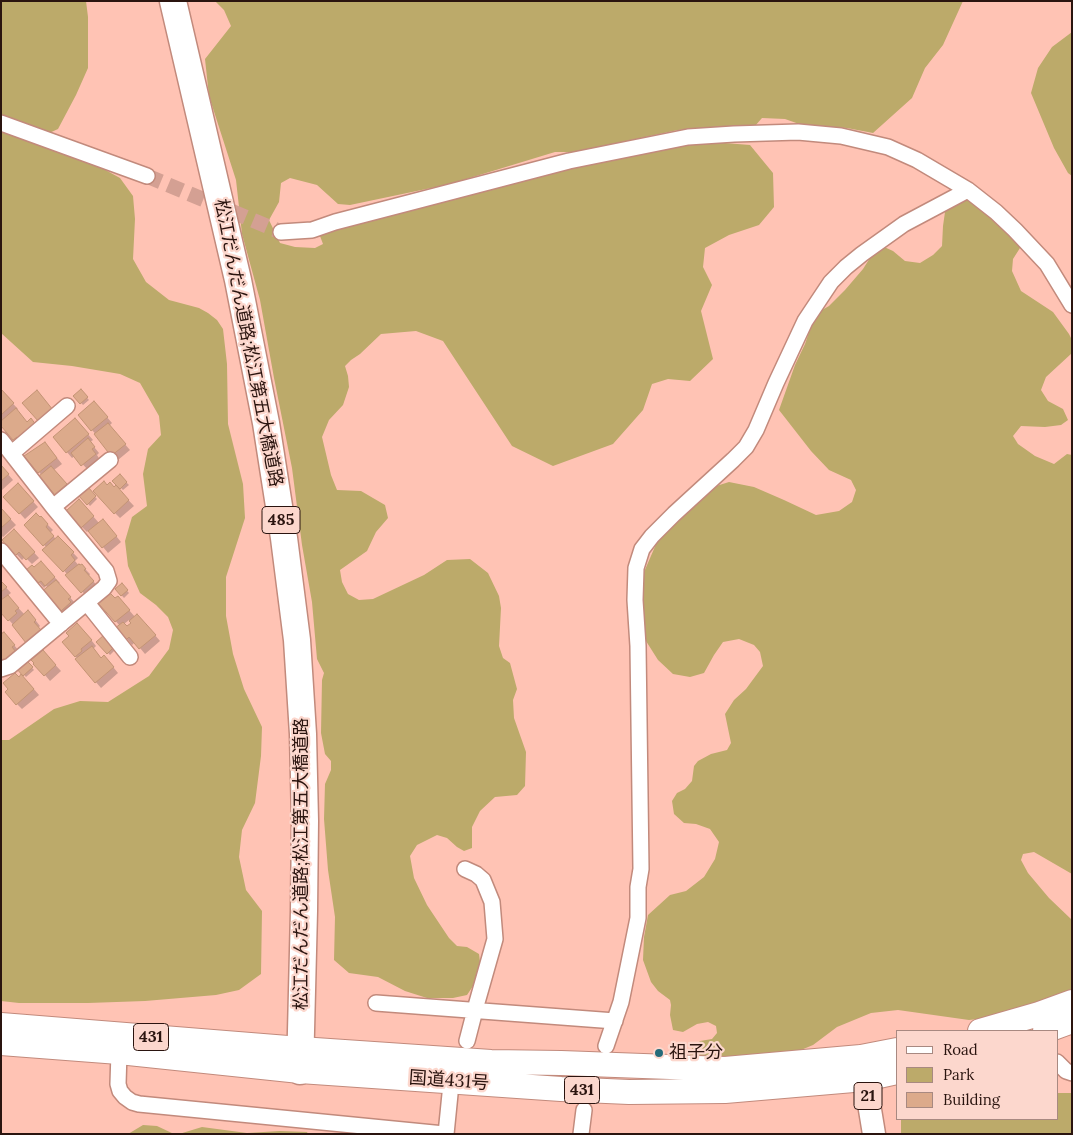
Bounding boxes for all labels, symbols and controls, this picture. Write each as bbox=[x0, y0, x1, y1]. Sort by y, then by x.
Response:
street label: 松江だんだん道路;松江第五大橋道路 bbox=[209, 197, 287, 489]
road number: 485 bbox=[262, 506, 300, 534]
street label: 松江だんだん道路;松江第五大橋道路 bbox=[291, 718, 313, 1010]
road number: 431 bbox=[134, 1024, 168, 1050]
legend bbox=[896, 1030, 1058, 1120]
text: Road bbox=[943, 1040, 978, 1059]
place label: 祖子分 bbox=[669, 1042, 723, 1064]
marker: 祖子分 bbox=[653, 1047, 665, 1059]
text: Park bbox=[943, 1065, 974, 1084]
street label: 国道431号 bbox=[408, 1067, 490, 1095]
road number: 431 bbox=[564, 1076, 600, 1104]
road number: 21 bbox=[854, 1082, 882, 1110]
text: Building bbox=[943, 1090, 1000, 1109]

